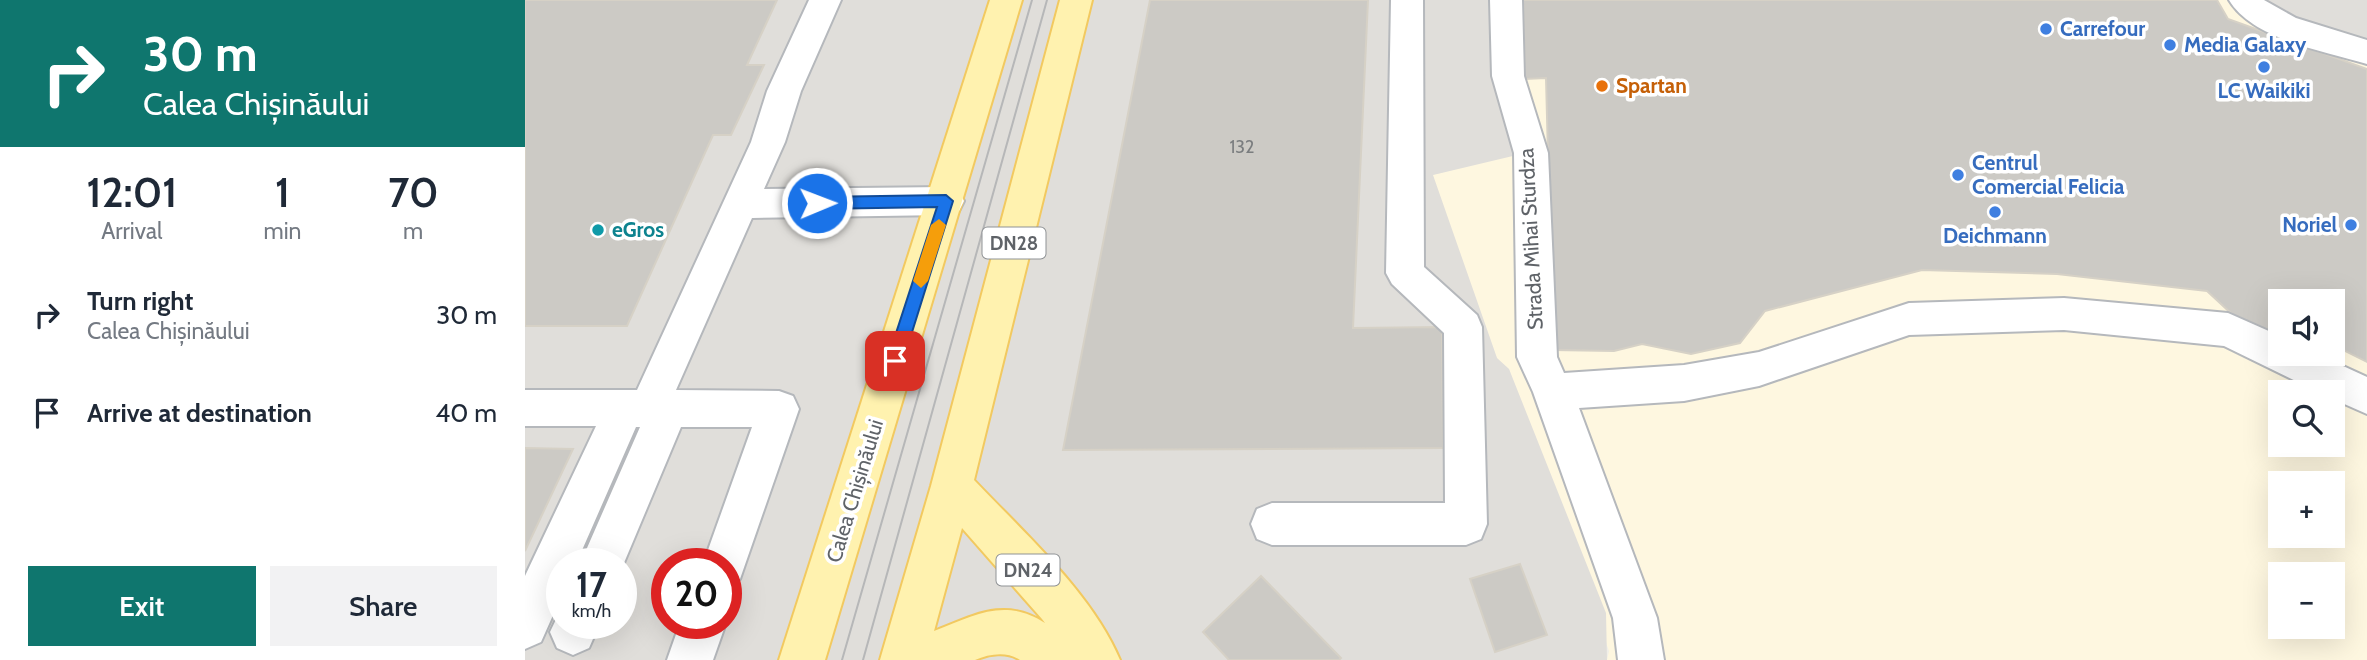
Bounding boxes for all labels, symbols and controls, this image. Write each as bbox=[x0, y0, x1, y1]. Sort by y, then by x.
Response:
place label: Carrefour bbox=[2060, 16, 2145, 41]
marker: Carrefour bbox=[2038, 21, 2054, 37]
text: 30 m bbox=[143, 24, 258, 83]
icon: right bbox=[28, 28, 119, 119]
place label: Media Galaxy bbox=[2184, 32, 2307, 57]
marker: Media Galaxy bbox=[2162, 37, 2178, 53]
marker: LC Waikiki bbox=[2256, 59, 2272, 75]
place label: Spartan bbox=[1616, 73, 1687, 98]
marker: Spartan bbox=[1594, 78, 1610, 94]
place label: LC Waikiki bbox=[2217, 78, 2311, 103]
text: Calea Chișinăului bbox=[143, 84, 369, 123]
house number: 132 bbox=[1229, 136, 1255, 158]
street label: Strada Mihai Sturdza bbox=[1513, 147, 1548, 331]
place label: Centrul Comercial Felicia bbox=[1972, 150, 2125, 199]
text: 12:01 bbox=[87, 166, 177, 218]
text: 1 bbox=[275, 166, 290, 218]
text: 70 bbox=[388, 166, 438, 218]
position arrow bbox=[780, 166, 854, 240]
marker: Centrul Comercial Felicia bbox=[1950, 167, 1966, 183]
marker: Deichmann bbox=[1987, 204, 2003, 220]
place label: Noriel bbox=[2282, 212, 2337, 237]
text: Arrival bbox=[101, 217, 162, 245]
text: min bbox=[264, 217, 301, 245]
text: m bbox=[403, 217, 423, 245]
place label: eGros bbox=[612, 217, 664, 242]
marker: Noriel bbox=[2343, 217, 2359, 233]
marker: eGros bbox=[590, 222, 606, 238]
place label: Deichmann bbox=[1943, 223, 2047, 248]
road number: DN28 bbox=[983, 228, 1045, 258]
text: Turn right bbox=[87, 285, 193, 317]
map controls bbox=[2268, 289, 2345, 639]
button: sound bbox=[2268, 289, 2345, 366]
icon: right bbox=[28, 296, 66, 334]
text: 30 m bbox=[436, 299, 497, 331]
text: Calea Chișinăului bbox=[87, 317, 250, 345]
pin bbox=[865, 331, 925, 391]
icon: arrive bbox=[876, 342, 914, 380]
button: search bbox=[2268, 380, 2345, 457]
icon: arrive bbox=[28, 394, 66, 432]
text: Arrive at destination bbox=[87, 397, 312, 429]
text: 40 m bbox=[435, 397, 497, 429]
street label: Calea Chișinăului bbox=[821, 416, 890, 566]
button: + bbox=[2268, 471, 2345, 548]
speed limit sign: 20 bbox=[651, 548, 742, 639]
road number: DN24 bbox=[997, 554, 1059, 586]
button: − bbox=[2268, 562, 2345, 639]
text: 17 bbox=[576, 563, 607, 606]
button: Exit bbox=[28, 566, 256, 646]
button: Share bbox=[270, 566, 497, 646]
text: km/h bbox=[572, 600, 611, 622]

